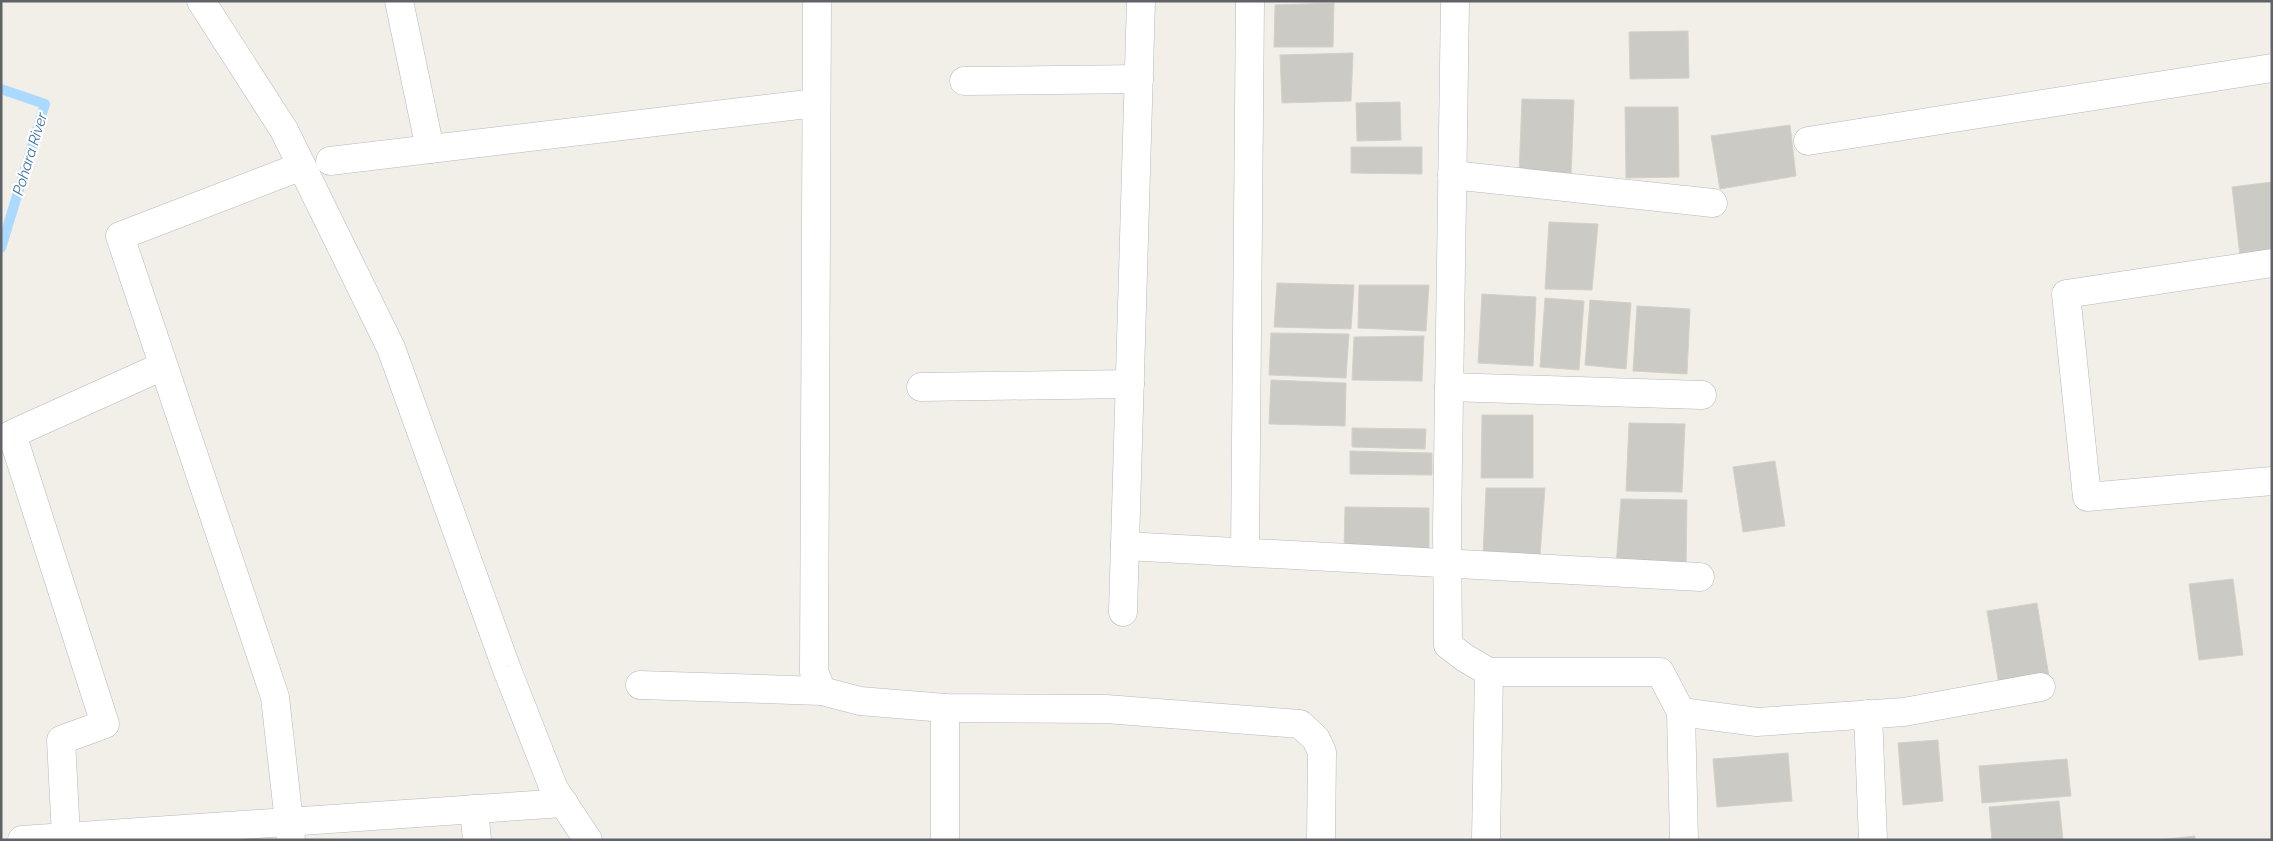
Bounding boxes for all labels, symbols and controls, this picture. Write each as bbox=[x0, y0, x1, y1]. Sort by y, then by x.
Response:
water label: Pohara River bbox=[9, 110, 51, 198]

